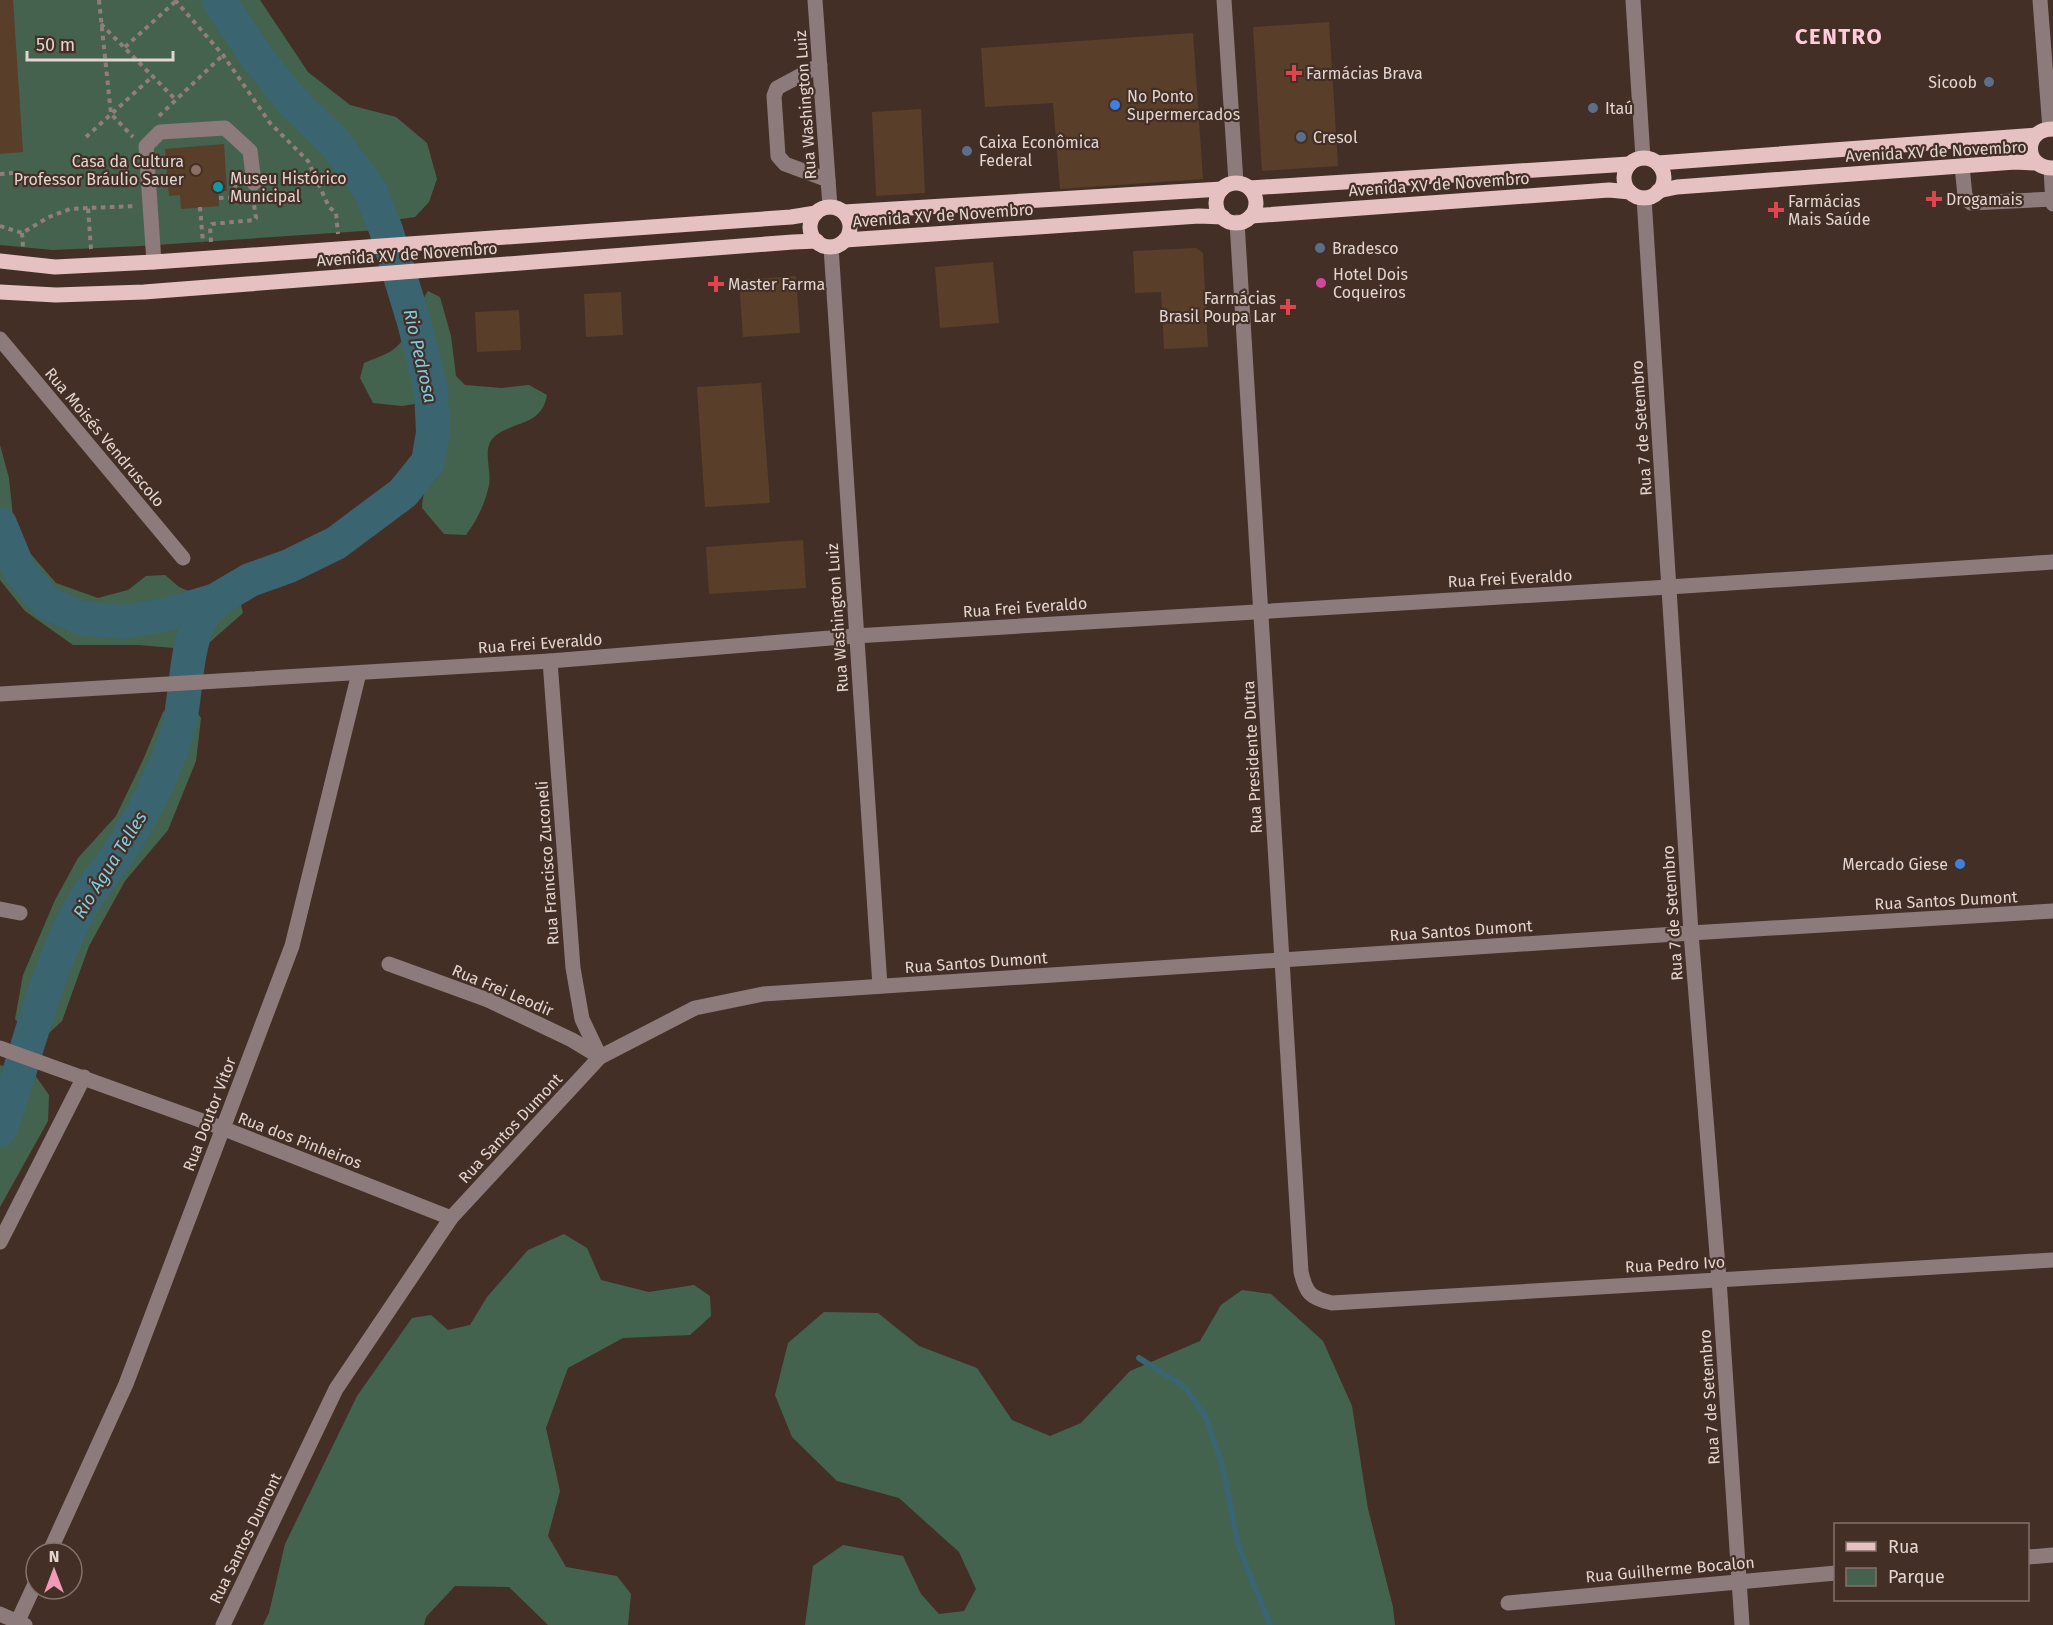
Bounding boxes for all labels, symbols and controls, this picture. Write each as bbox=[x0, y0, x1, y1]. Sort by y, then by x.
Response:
district label: CENTRO bbox=[1795, 23, 1883, 50]
scale bar bbox=[27, 24, 172, 62]
street label: Rua Washington Luiz bbox=[791, 30, 820, 180]
text: 50 m bbox=[36, 34, 75, 56]
place label: Farmácias Brava bbox=[1306, 64, 1423, 83]
marker: Farmácias Brava bbox=[1287, 66, 1301, 80]
place label: Sicoob bbox=[1928, 73, 1977, 92]
marker: Sicoob bbox=[1982, 75, 1996, 89]
place label: No Ponto Supermercados bbox=[1127, 87, 1240, 124]
marker: No Ponto Supermercados bbox=[1108, 98, 1122, 112]
place label: Itaú bbox=[1605, 99, 1633, 118]
marker: Itaú bbox=[1586, 101, 1600, 115]
place label: Cresol bbox=[1313, 128, 1358, 147]
marker: Cresol bbox=[1294, 130, 1308, 144]
place label: Caixa Econômica Federal bbox=[979, 133, 1100, 170]
street label: Avenida XV de Novembro bbox=[1845, 137, 2027, 166]
marker: Caixa Econômica Federal bbox=[960, 144, 974, 158]
place label: Casa da Cultura Professor Bráulio Sauer bbox=[14, 152, 185, 189]
marker: Casa da Cultura Professor Bráulio Sauer bbox=[189, 163, 203, 177]
place label: Museu Histórico Municipal bbox=[230, 169, 347, 206]
street label: Avenida XV de Novembro bbox=[1348, 169, 1530, 200]
marker: Museu Histórico Municipal bbox=[211, 180, 225, 194]
place label: Drogamais bbox=[1946, 190, 2022, 209]
place label: Farmácias Mais Saúde bbox=[1788, 192, 1870, 229]
marker: Drogamais bbox=[1927, 192, 1941, 206]
street label: Avenida XV de Novembro bbox=[852, 200, 1034, 231]
marker: Farmácias Mais Saúde bbox=[1769, 203, 1783, 217]
street label: Avenida XV de Novembro bbox=[316, 239, 498, 270]
place label: Bradesco bbox=[1332, 239, 1398, 258]
marker: Bradesco bbox=[1313, 241, 1327, 255]
place label: Hotel Dois Coqueiros bbox=[1333, 265, 1408, 302]
place label: Master Farma bbox=[728, 275, 825, 294]
marker: Hotel Dois Coqueiros bbox=[1314, 276, 1328, 290]
marker: Master Farma bbox=[709, 277, 723, 291]
place label: Farmácias Brasil Poupa Lar bbox=[1159, 289, 1277, 326]
marker: Farmácias Brasil Poupa Lar bbox=[1281, 300, 1295, 314]
water label: Rio Pedrosa bbox=[399, 307, 441, 405]
street label: Rua 7 de Setembro bbox=[1627, 360, 1656, 496]
street label: Rua Moisés Vendruscolo bbox=[41, 364, 168, 511]
street label: Rua Washington Luiz bbox=[823, 543, 852, 693]
street label: Rua Frei Everaldo bbox=[1447, 566, 1573, 591]
street label: Rua Frei Everaldo bbox=[962, 594, 1088, 621]
street label: Rua Frei Everaldo bbox=[477, 630, 603, 657]
street label: Rua Presidente Dutra bbox=[1239, 680, 1266, 834]
street label: Rua Francisco Zuconeli bbox=[532, 780, 563, 946]
water label: Rio Água Telles bbox=[67, 807, 152, 923]
street label: Rua 7 de Setembro bbox=[1658, 845, 1687, 981]
place label: Mercado Giese bbox=[1842, 855, 1948, 874]
marker: Mercado Giese bbox=[1953, 857, 1967, 871]
street label: Rua Santos Dumont bbox=[1874, 887, 2018, 914]
street label: Rua Santos Dumont bbox=[1389, 916, 1533, 945]
street label: Rua Santos Dumont bbox=[904, 948, 1048, 977]
street label: Rua Frei Leodir bbox=[449, 961, 557, 1021]
street label: Rua Doutor Vitor bbox=[179, 1054, 240, 1174]
street label: Rua Santos Dumont bbox=[455, 1069, 566, 1187]
street label: Rua dos Pinheiros bbox=[235, 1108, 364, 1173]
street label: Rua Pedro Ivo bbox=[1624, 1252, 1726, 1277]
street label: Rua 7 de Setembro bbox=[1695, 1329, 1724, 1465]
street label: Rua Santos Dumont bbox=[206, 1470, 285, 1607]
legend bbox=[1834, 1523, 2029, 1601]
text: Rua bbox=[1888, 1536, 1919, 1558]
north arrow bbox=[24, 1541, 84, 1601]
text: N bbox=[49, 1547, 59, 1566]
street label: Rua Guilherme Bocalon bbox=[1585, 1553, 1756, 1586]
text: Parque bbox=[1888, 1566, 1945, 1588]

